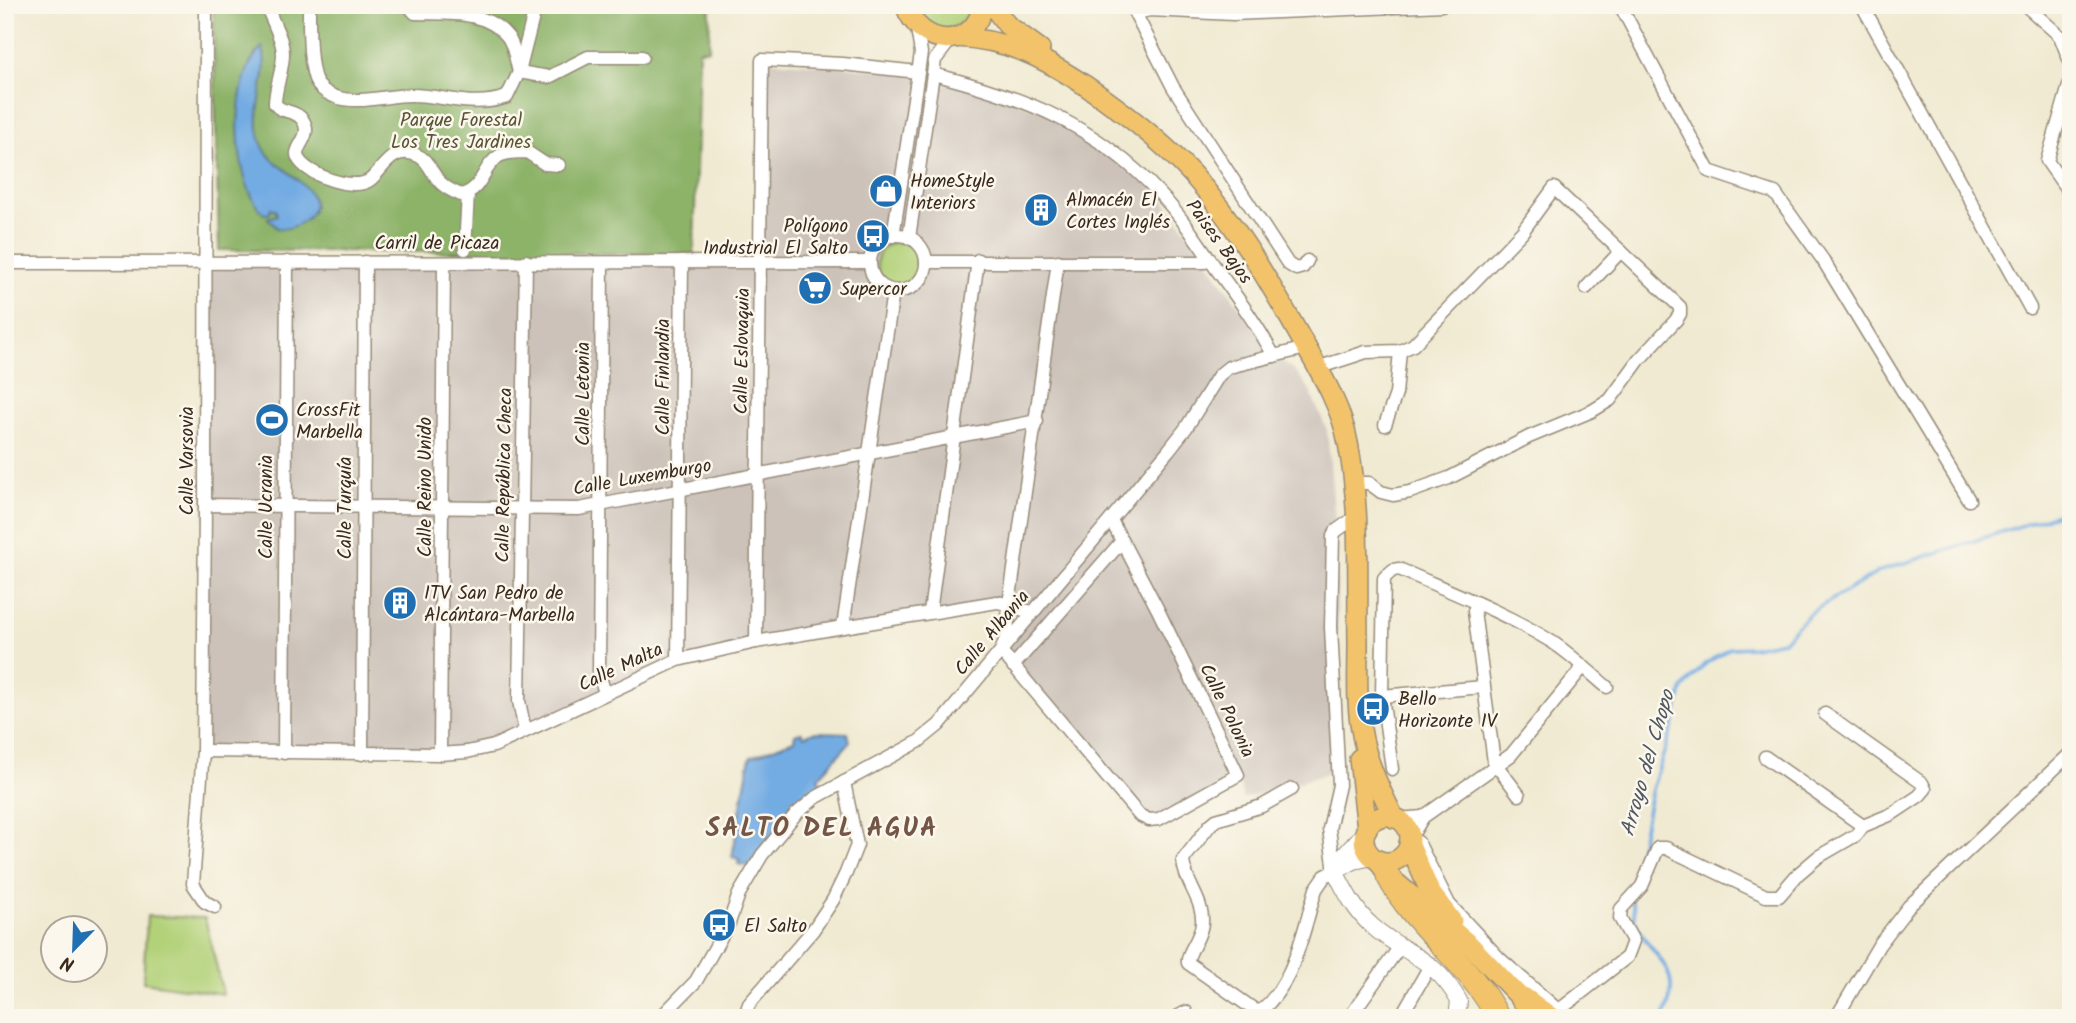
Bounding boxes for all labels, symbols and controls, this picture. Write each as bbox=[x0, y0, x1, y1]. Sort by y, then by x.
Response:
park label: Parque Forestal Los Tres Jardines bbox=[391, 106, 531, 158]
place label: HomeStyle Interiors bbox=[910, 167, 995, 219]
shop icon: HomeStyle Interiors bbox=[867, 172, 905, 210]
place label: Almacén El Cortes Inglés bbox=[1066, 186, 1170, 238]
building icon: Almacén El Cortes Inglés bbox=[1022, 191, 1060, 229]
street label: Paises Bajos bbox=[1177, 193, 1260, 291]
place label: Polígono Industrial El Salto bbox=[703, 212, 848, 264]
bus stop icon: Polígono Industrial El Salto bbox=[854, 217, 892, 255]
street label: Carril de Picaza bbox=[375, 229, 499, 259]
supermarket icon: Supercor bbox=[796, 269, 834, 307]
place label: Supercor bbox=[840, 275, 908, 305]
street label: Calle Eslovaquia bbox=[727, 287, 759, 415]
street label: Calle Finlandia bbox=[649, 319, 679, 435]
street label: Calle Letonia bbox=[569, 342, 599, 446]
street label: Calle República Checa bbox=[488, 387, 522, 563]
place label: CrossFit Marbella bbox=[296, 396, 363, 448]
sports icon: CrossFit Marbella bbox=[253, 401, 291, 439]
street label: Calle Varsovia bbox=[173, 406, 203, 516]
street label: Calle Reino Unido bbox=[411, 417, 441, 557]
street label: Calle Luxemburgo bbox=[571, 451, 714, 505]
street label: Calle Ucrania bbox=[252, 455, 282, 559]
street label: Calle Turquía bbox=[331, 457, 361, 559]
place label: ITV San Pedro de Alcántara-Marbella bbox=[424, 579, 575, 631]
building icon: ITV San Pedro de Alcántara-Marbella bbox=[381, 584, 419, 622]
street label: Calle Albania bbox=[947, 584, 1038, 683]
street label: Calle Malta bbox=[573, 635, 668, 701]
street label: Calle Polonia bbox=[1190, 659, 1262, 763]
place label: Bello Horizonte IV bbox=[1398, 685, 1499, 737]
water label: Arroyo del Chopo bbox=[1612, 685, 1685, 840]
bus stop icon: Bello Horizonte IV bbox=[1354, 690, 1392, 728]
district label: SALTO DEL AGUA bbox=[706, 808, 938, 850]
bus stop icon: El Salto bbox=[700, 906, 738, 944]
place label: El Salto bbox=[744, 912, 807, 942]
north arrow bbox=[38, 914, 108, 984]
text: N bbox=[57, 947, 80, 979]

